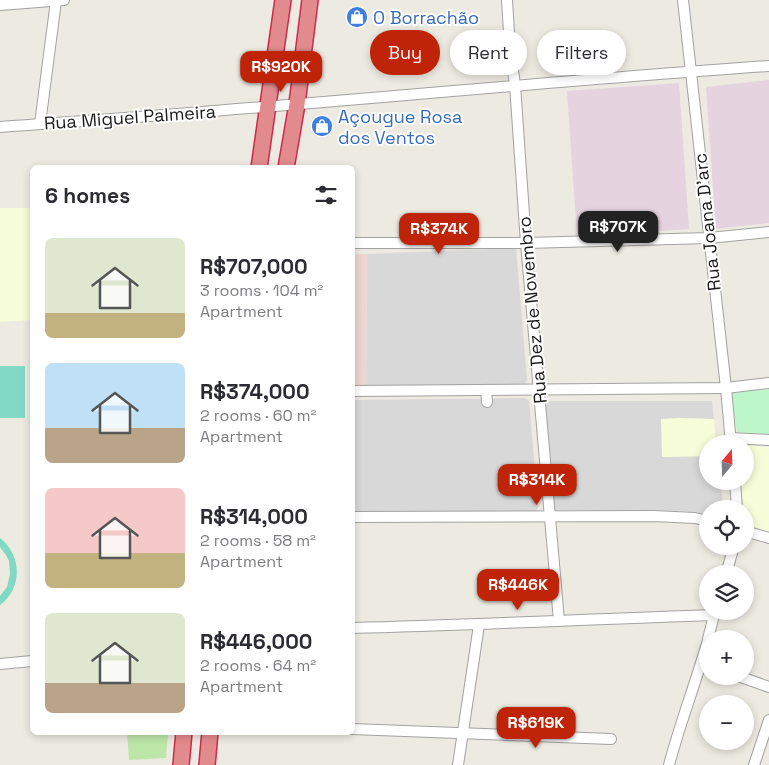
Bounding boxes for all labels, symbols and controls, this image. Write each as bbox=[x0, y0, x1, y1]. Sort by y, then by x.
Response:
shop icon: O Borrachão bbox=[345, 5, 369, 29]
place label: O Borrachão bbox=[373, 6, 479, 29]
chip: Buy bbox=[370, 30, 440, 75]
chip: Rent bbox=[450, 30, 527, 75]
chip: Filters bbox=[537, 30, 626, 75]
pin: R$920K bbox=[240, 51, 322, 93]
text: R$920K bbox=[251, 56, 311, 77]
street label: Rua Miguel Palmeira bbox=[43, 100, 217, 134]
place label: Açougue Rosa dos Ventos bbox=[338, 105, 462, 149]
shop icon: Açougue Rosa dos Ventos bbox=[310, 114, 334, 138]
street label: Rua Joana D'arc bbox=[688, 152, 726, 292]
icon: filters bbox=[312, 181, 340, 209]
text: 6 homes bbox=[45, 182, 130, 209]
pin: R$707K bbox=[577, 210, 659, 253]
pin: R$374K bbox=[398, 212, 480, 255]
street label: Rua Dez de Novembro bbox=[512, 215, 552, 405]
text: R$707K bbox=[589, 216, 647, 237]
text: R$374K bbox=[410, 218, 468, 239]
text: R$707,000 bbox=[200, 253, 308, 280]
icon: home bbox=[85, 258, 145, 318]
text: 3 rooms · 104 m² bbox=[200, 280, 323, 301]
text: Apartment bbox=[200, 301, 283, 322]
text: R$374,000 bbox=[200, 378, 310, 405]
icon: home bbox=[85, 383, 145, 443]
text: 2 rooms · 60 m² bbox=[200, 405, 316, 426]
text: Apartment bbox=[200, 426, 283, 447]
north arrow bbox=[699, 435, 754, 490]
map controls bbox=[699, 435, 754, 750]
pin: R$314K bbox=[496, 464, 578, 506]
text: R$314K bbox=[509, 469, 565, 490]
button: locate bbox=[699, 500, 754, 555]
text: R$314,000 bbox=[200, 503, 308, 530]
icon: home bbox=[85, 508, 145, 568]
text: 2 rooms · 58 m² bbox=[200, 530, 316, 551]
text: Apartment bbox=[200, 551, 283, 572]
button: layers bbox=[699, 565, 754, 620]
pin: R$446K bbox=[477, 568, 559, 611]
text: R$446K bbox=[488, 574, 548, 595]
text: R$446,000 bbox=[200, 628, 312, 655]
button: + bbox=[699, 630, 754, 685]
icon: home bbox=[85, 633, 145, 693]
text: 2 rooms · 64 m² bbox=[200, 655, 316, 676]
text: Apartment bbox=[200, 676, 283, 697]
button: − bbox=[699, 695, 754, 750]
pin: R$619K bbox=[495, 706, 577, 749]
text: R$619K bbox=[508, 712, 564, 733]

